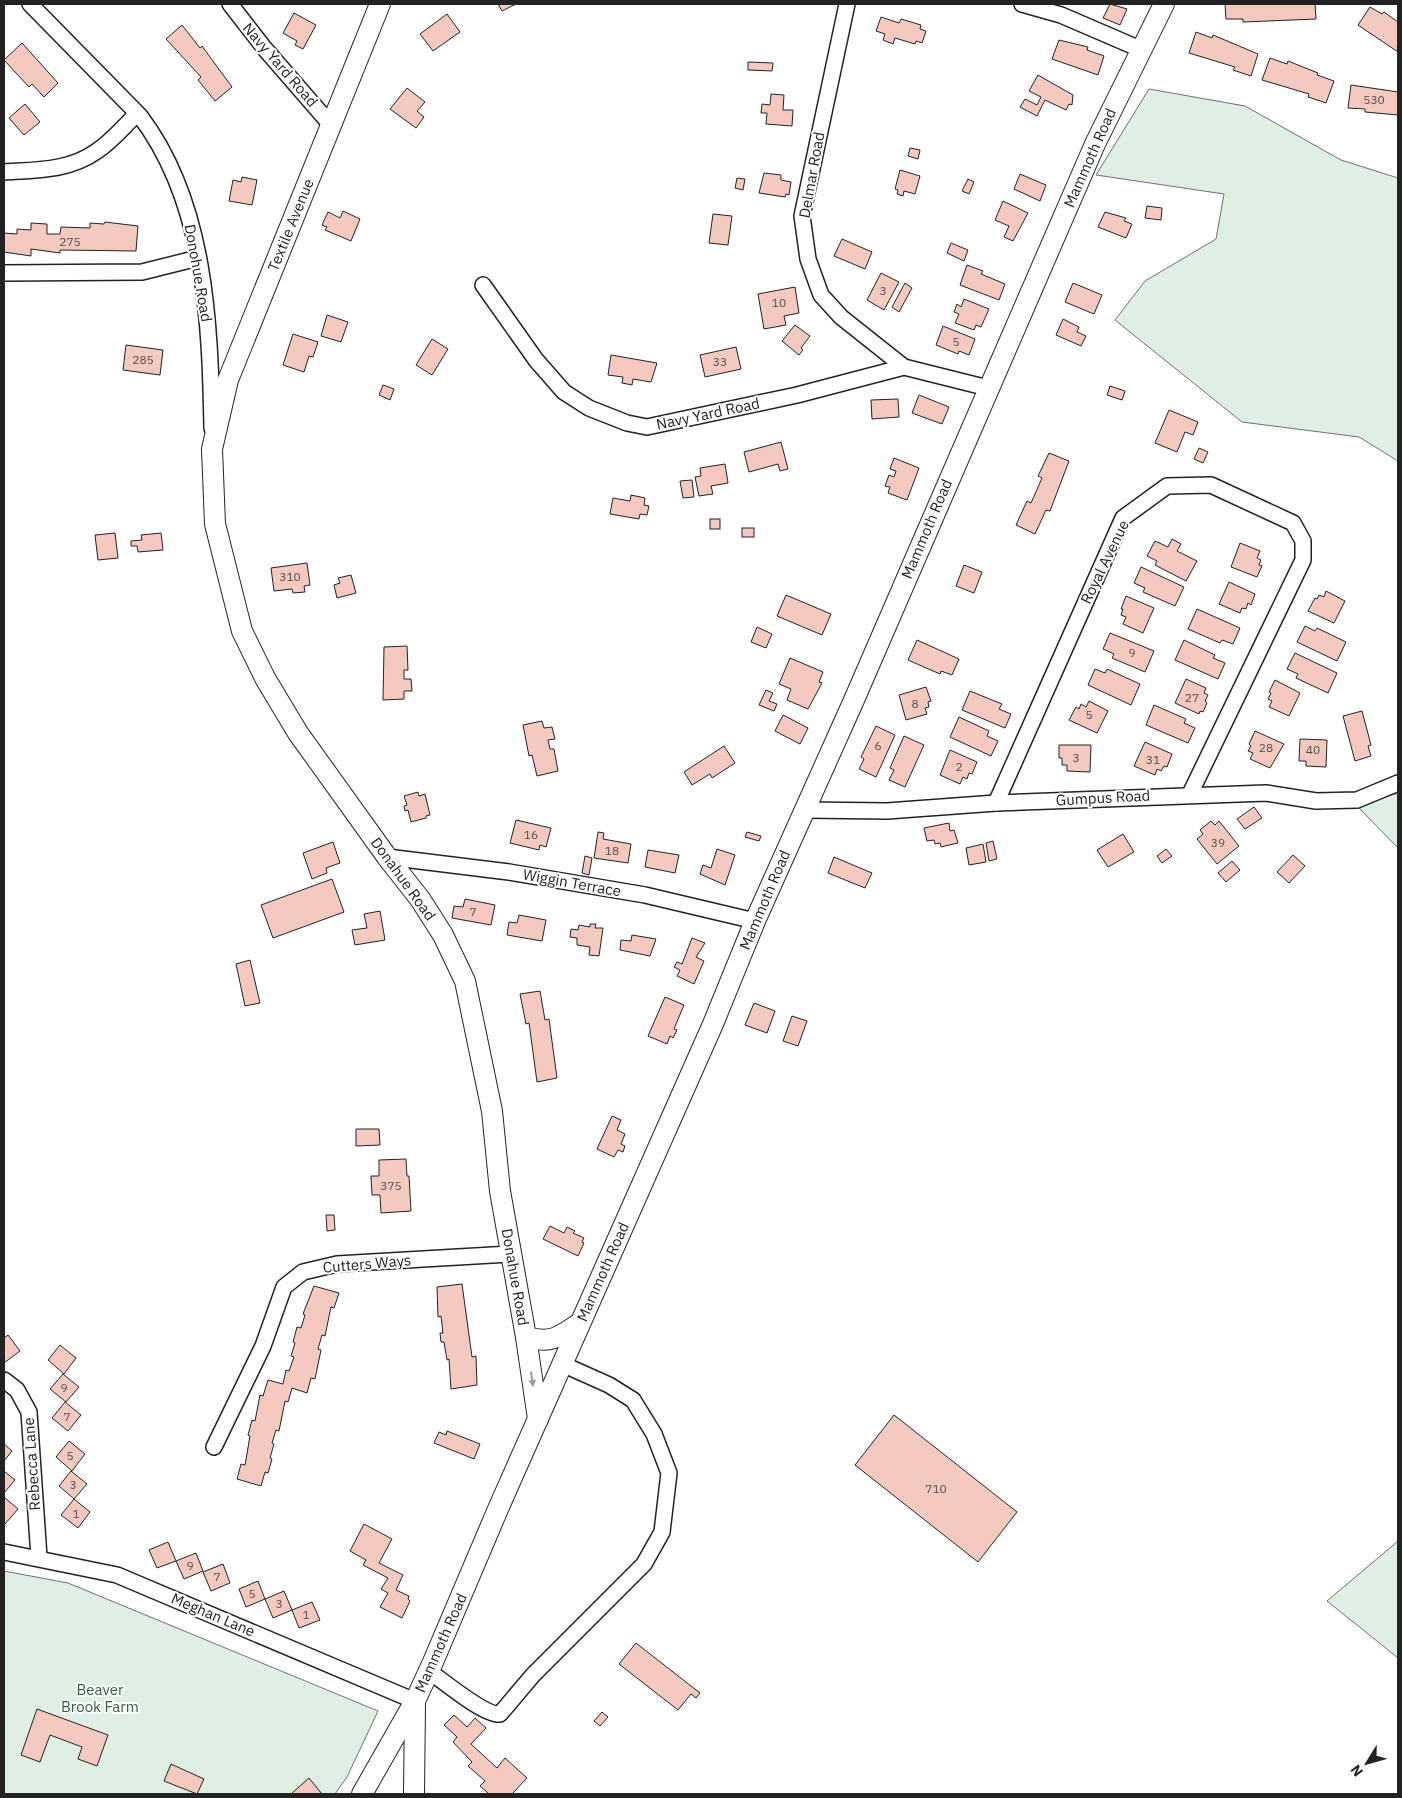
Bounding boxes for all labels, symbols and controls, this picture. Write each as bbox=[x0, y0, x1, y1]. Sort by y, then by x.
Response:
street label: Navy Yard Road bbox=[239, 19, 322, 111]
house number: 530 bbox=[1363, 92, 1385, 107]
street label: Mammoth Road bbox=[1059, 105, 1120, 210]
street label: Delmar Road bbox=[795, 130, 828, 219]
street label: Textile Avenue bbox=[263, 176, 318, 274]
street label: Donohue Road bbox=[181, 223, 216, 323]
house number: 275 bbox=[59, 234, 81, 249]
house number: 3 bbox=[879, 283, 887, 298]
house number: 10 bbox=[772, 295, 786, 310]
house number: 5 bbox=[952, 334, 960, 349]
house number: 285 bbox=[132, 352, 154, 367]
house number: 33 bbox=[713, 354, 727, 369]
street label: Navy Yard Road bbox=[654, 393, 761, 434]
street label: Mammoth Road bbox=[897, 476, 956, 582]
street label: Royal Avenue bbox=[1076, 517, 1133, 607]
house number: 310 bbox=[279, 569, 301, 584]
house number: 9 bbox=[1128, 645, 1136, 660]
house number: 27 bbox=[1185, 690, 1199, 705]
house number: 8 bbox=[911, 696, 919, 711]
house number: 5 bbox=[1085, 707, 1093, 722]
house number: 6 bbox=[874, 738, 882, 753]
house number: 28 bbox=[1259, 740, 1273, 755]
house number: 40 bbox=[1306, 742, 1320, 757]
house number: 3 bbox=[1072, 750, 1080, 765]
house number: 31 bbox=[1146, 752, 1160, 767]
house number: 2 bbox=[955, 759, 963, 774]
street label: Gumpus Road bbox=[1055, 786, 1151, 809]
house number: 16 bbox=[524, 827, 538, 842]
street label: Donahue Road bbox=[367, 833, 440, 924]
house number: 39 bbox=[1211, 835, 1225, 850]
house number: 18 bbox=[605, 843, 619, 858]
street label: Mammoth Road bbox=[735, 847, 794, 953]
street label: Wiggin Terrace bbox=[522, 865, 623, 900]
house number: 7 bbox=[469, 904, 477, 919]
house number: 375 bbox=[380, 1178, 402, 1193]
street label: Mammoth Road bbox=[572, 1219, 633, 1324]
street label: Donahue Road bbox=[498, 1227, 533, 1327]
street label: Cutters Ways bbox=[322, 1250, 412, 1277]
one-way arrow bbox=[528, 1371, 536, 1387]
house number: 9 bbox=[60, 1380, 68, 1395]
house number: 7 bbox=[63, 1409, 71, 1424]
street label: Rebecca Lane bbox=[19, 1417, 44, 1511]
house number: 5 bbox=[66, 1448, 74, 1463]
house number: 3 bbox=[69, 1477, 77, 1492]
house number: 710 bbox=[925, 1481, 947, 1496]
house number: 1 bbox=[72, 1506, 80, 1521]
house number: 9 bbox=[186, 1558, 194, 1573]
house number: 7 bbox=[213, 1569, 221, 1584]
house number: 5 bbox=[248, 1586, 256, 1601]
street label: Meghan Lane bbox=[168, 1588, 258, 1641]
street label: Mammoth Road bbox=[410, 1590, 471, 1695]
house number: 3 bbox=[275, 1596, 283, 1611]
house number: 1 bbox=[302, 1607, 310, 1622]
park label: Beaver Brook Farm bbox=[61, 1680, 139, 1716]
north arrow bbox=[1342, 1738, 1392, 1788]
text: N bbox=[1346, 1761, 1367, 1780]

